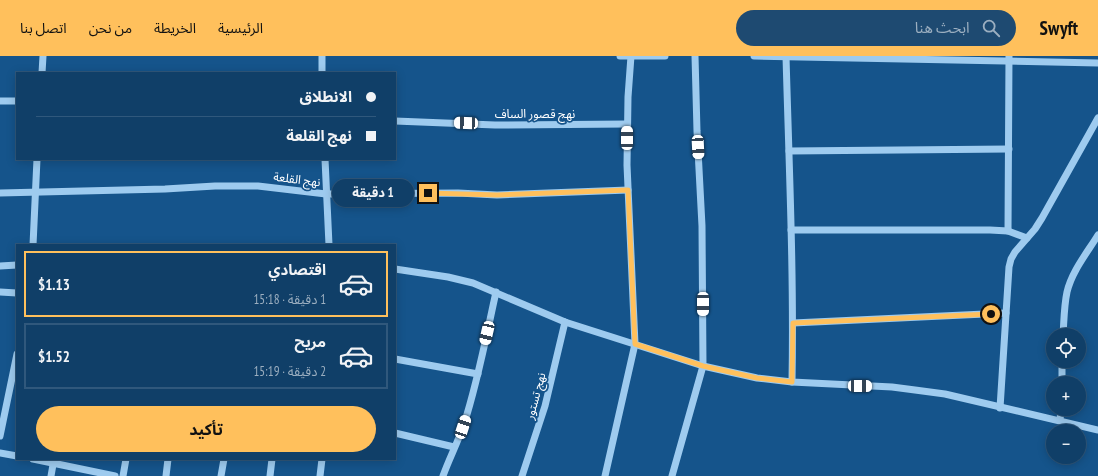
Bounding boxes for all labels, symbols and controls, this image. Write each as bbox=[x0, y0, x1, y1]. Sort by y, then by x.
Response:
search box bbox=[736, 10, 1016, 46]
text: Swyft bbox=[1040, 16, 1078, 40]
icon: search bbox=[980, 17, 1002, 39]
text: ابحث هنا bbox=[915, 18, 970, 37]
text: اتصل بنا bbox=[20, 19, 67, 37]
text: من نحن bbox=[89, 19, 132, 37]
text: الخريطة bbox=[154, 19, 196, 37]
text: الرئيسية bbox=[218, 19, 263, 37]
text: الانطلاق bbox=[300, 87, 352, 106]
street label: نهج قصور الساف bbox=[495, 106, 575, 123]
car bbox=[454, 117, 478, 129]
text: نهج القلعة bbox=[286, 126, 352, 145]
car bbox=[621, 126, 633, 150]
car bbox=[691, 135, 705, 159]
street label: نهج القلعة bbox=[272, 169, 321, 191]
callout: 1 دقيقة bbox=[332, 179, 414, 207]
text: 1 دقيقة bbox=[352, 184, 394, 201]
route end bbox=[419, 184, 437, 202]
text: اقتصادي bbox=[268, 260, 326, 279]
icon: car bbox=[338, 266, 374, 302]
text: $1.13 bbox=[38, 275, 70, 294]
text: 1 دقيقة · 15:18 bbox=[253, 291, 326, 308]
car bbox=[697, 292, 709, 316]
route start bbox=[982, 305, 1000, 323]
car bbox=[478, 320, 496, 346]
map controls bbox=[1046, 328, 1086, 464]
button: locate bbox=[1046, 328, 1086, 368]
text: مريح bbox=[294, 332, 326, 351]
icon: car bbox=[338, 338, 374, 374]
text: $1.52 bbox=[38, 347, 70, 366]
text: 2 دقيقة · 15:19 bbox=[253, 363, 326, 380]
street label: نهج تستور bbox=[521, 371, 550, 423]
button: + bbox=[1046, 376, 1086, 416]
car bbox=[848, 380, 872, 392]
button: تأكيد bbox=[36, 406, 376, 452]
car bbox=[454, 414, 472, 440]
button: − bbox=[1046, 424, 1086, 464]

